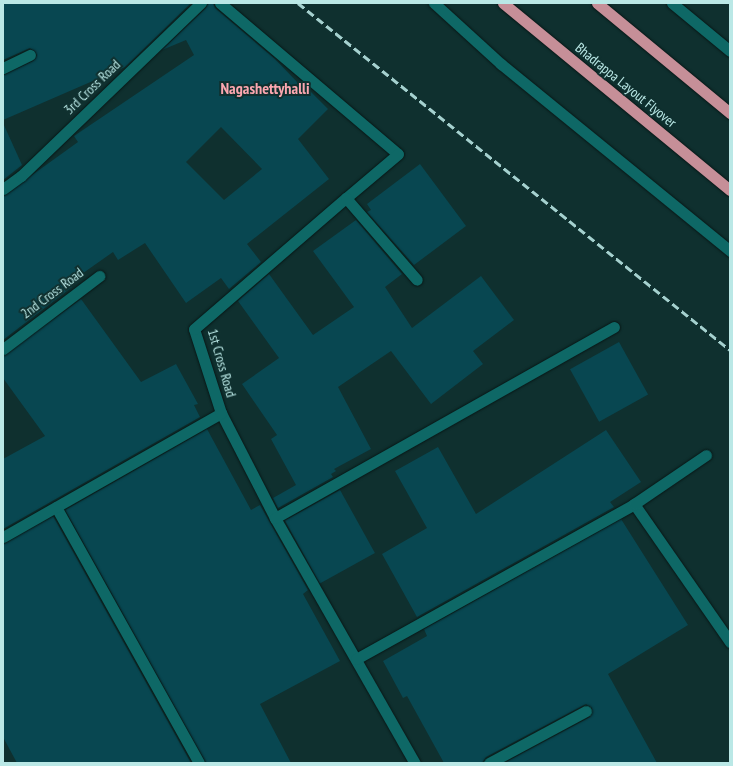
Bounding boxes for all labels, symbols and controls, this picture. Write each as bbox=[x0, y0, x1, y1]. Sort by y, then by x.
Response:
street label: Bhadrappa Layout Flyover bbox=[572, 39, 680, 131]
street label: 3rd Cross Road bbox=[60, 56, 124, 118]
district label: Nagashettyhalli bbox=[220, 78, 310, 98]
street label: 2nd Cross Road bbox=[17, 264, 87, 322]
street label: 1st Cross Road bbox=[204, 327, 240, 399]

